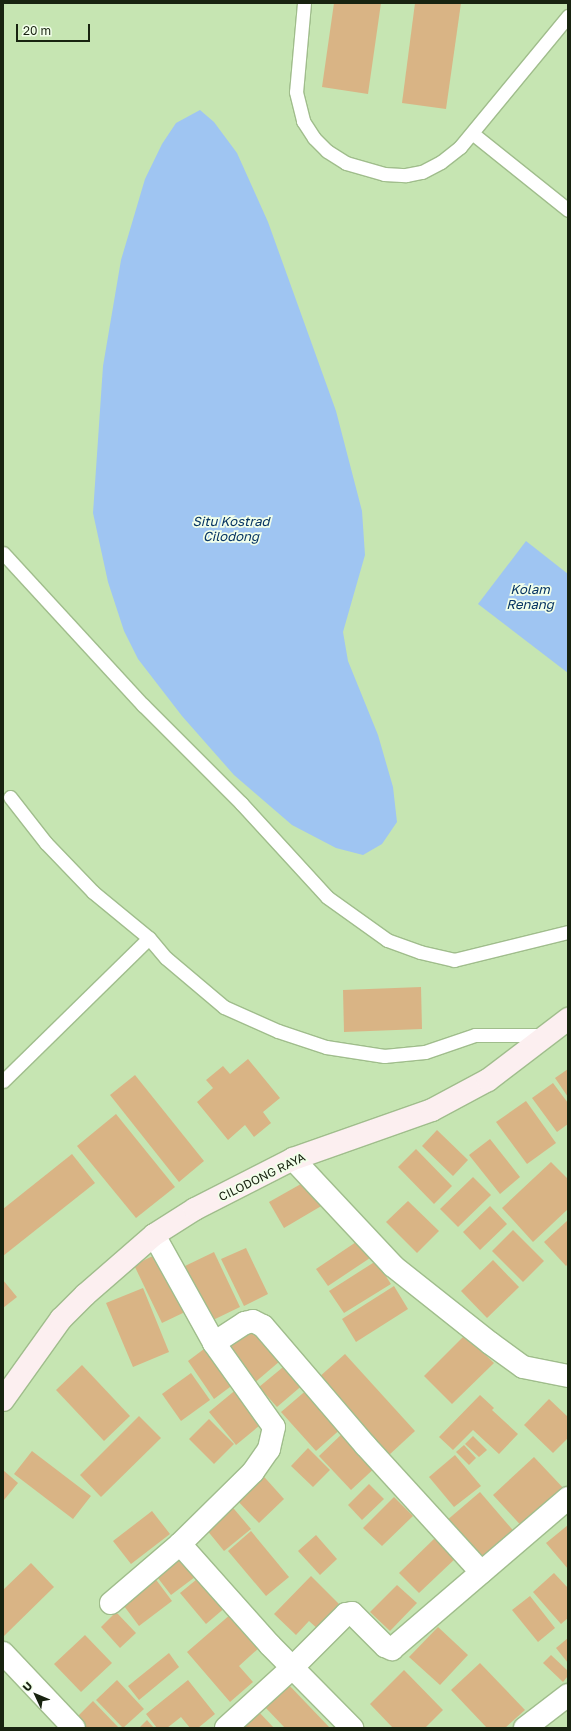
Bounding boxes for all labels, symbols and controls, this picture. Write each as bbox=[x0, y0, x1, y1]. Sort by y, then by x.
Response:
scale bar bbox=[18, 16, 92, 42]
text: 20 m bbox=[23, 23, 51, 38]
water label: Situ Kostrad Cilodong bbox=[193, 514, 269, 545]
water label: Kolam Renang bbox=[506, 582, 554, 613]
street label: CILODONG RAYA bbox=[216, 1150, 308, 1204]
north arrow bbox=[16, 1675, 56, 1715]
text: U bbox=[20, 1679, 34, 1694]

